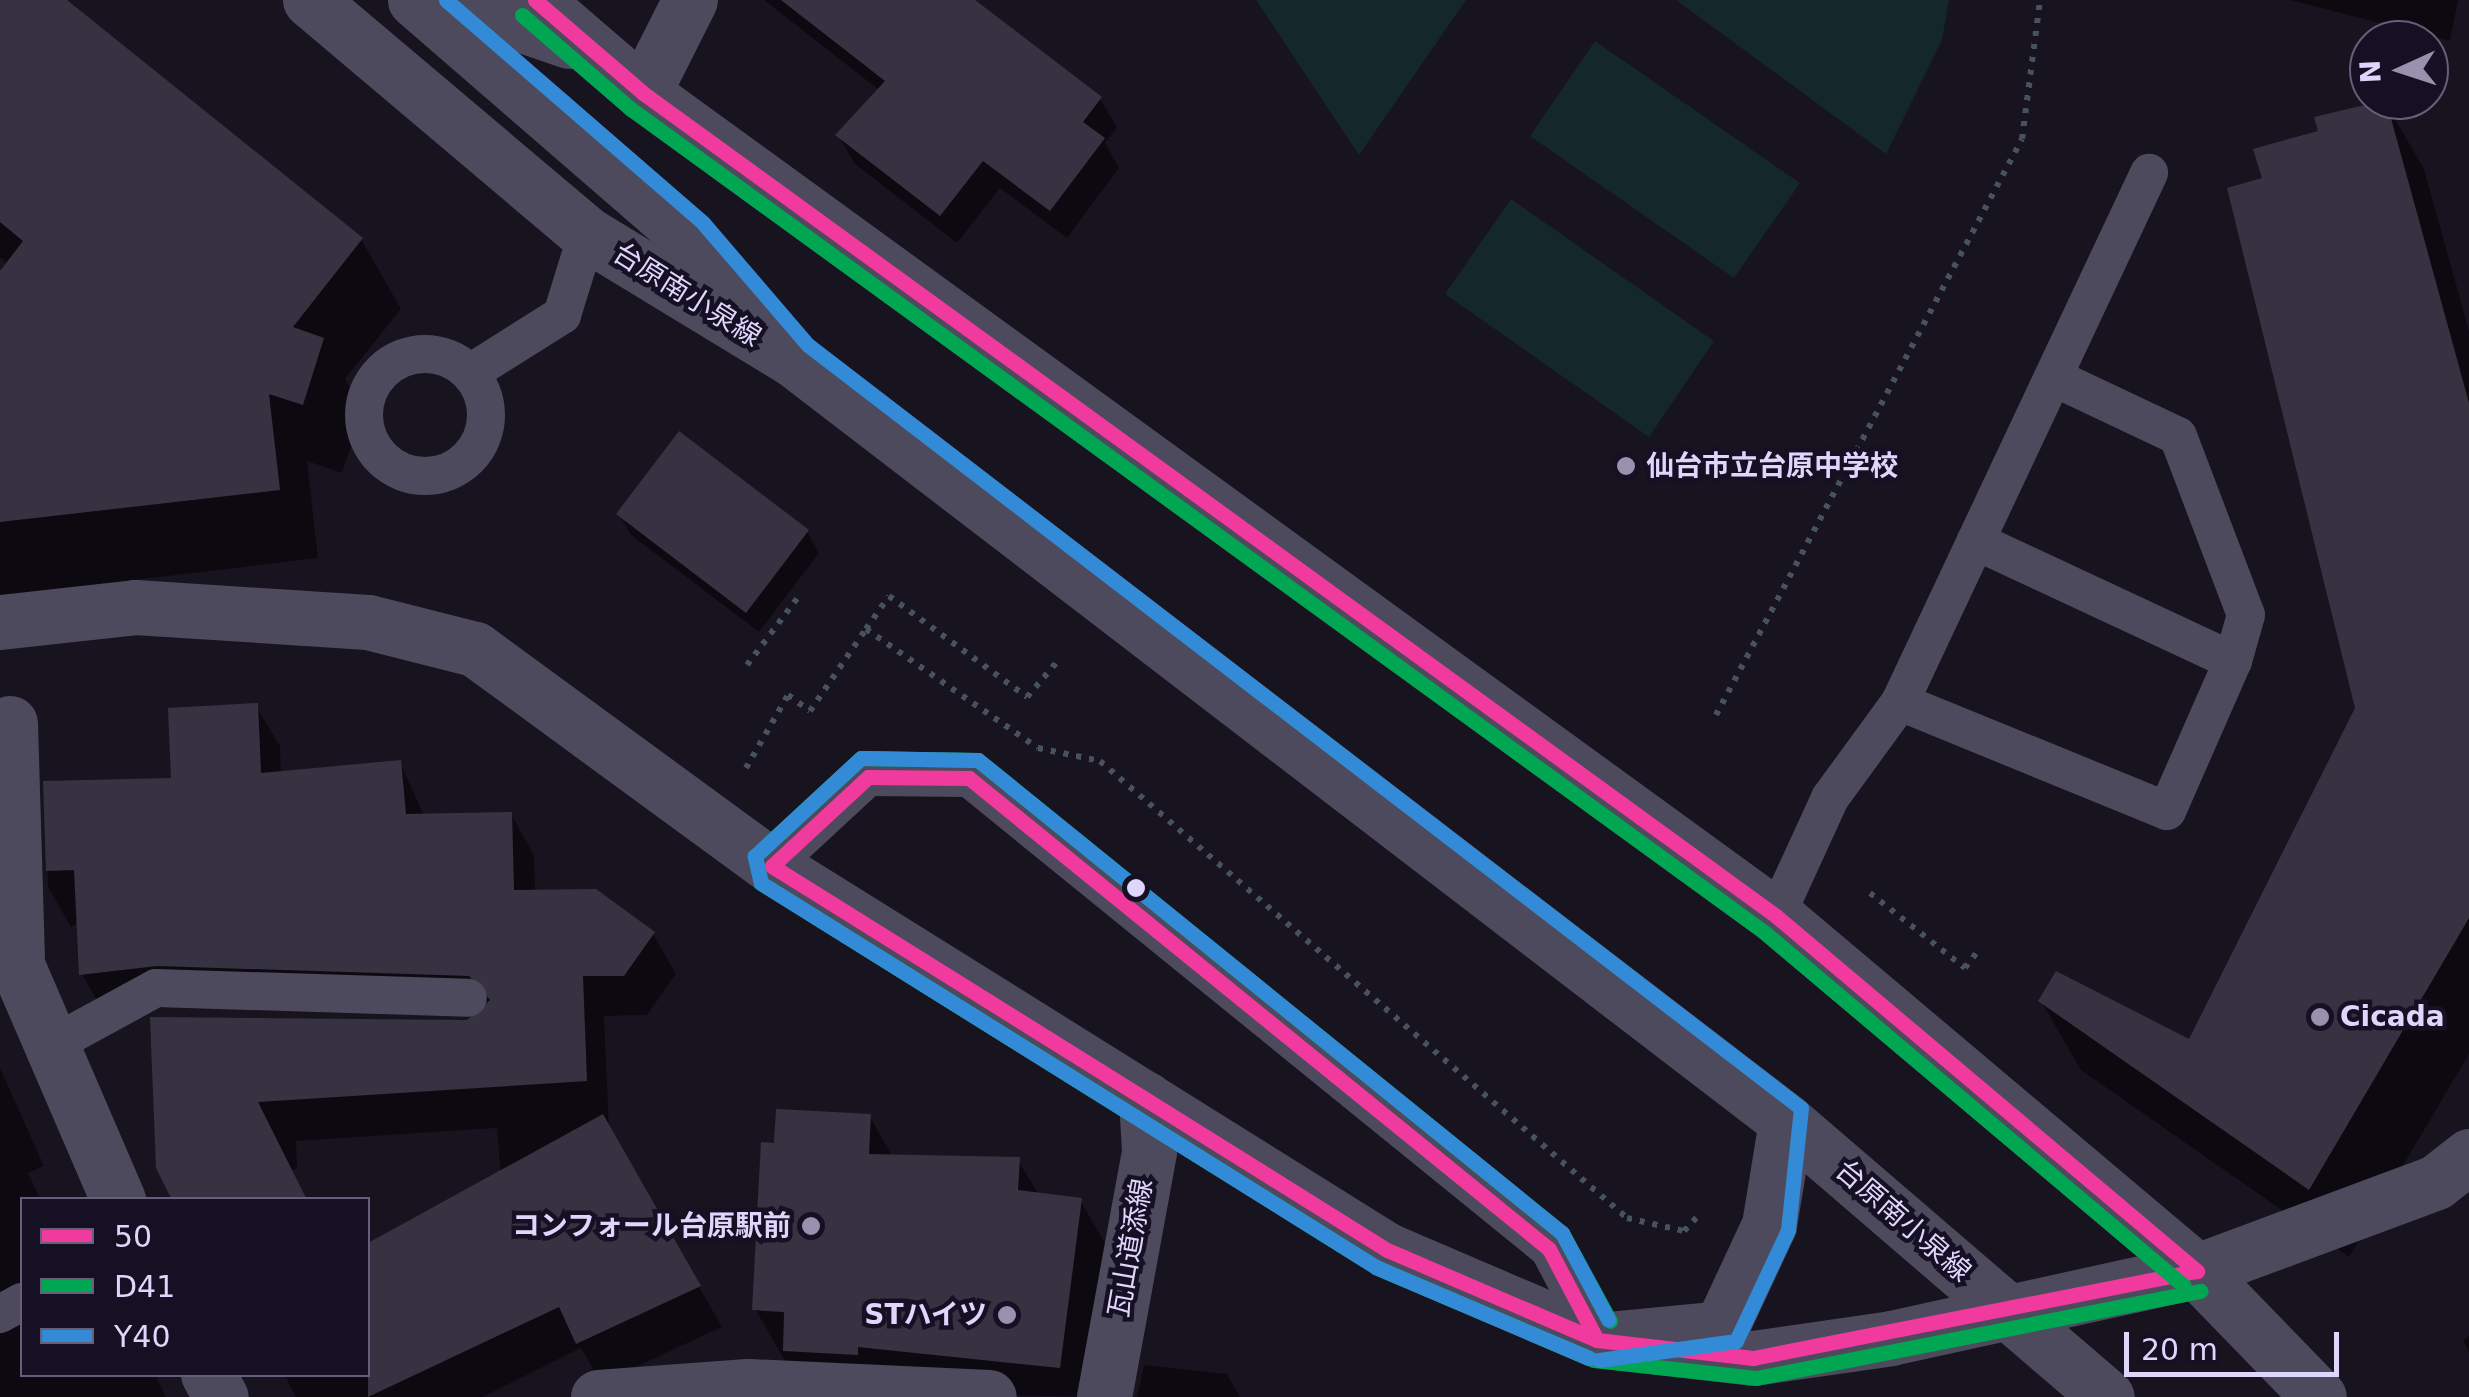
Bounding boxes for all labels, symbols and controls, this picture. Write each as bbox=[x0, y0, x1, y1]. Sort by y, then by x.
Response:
north arrow bbox=[2349, 20, 2449, 120]
text: N bbox=[2353, 59, 2388, 84]
street label: 台原南小泉線 bbox=[607, 236, 767, 354]
place label: 仙台市立台原中学校 bbox=[1646, 449, 1898, 483]
marker: 仙台市立台原中学校 bbox=[1615, 455, 1637, 477]
unlabelled marker bbox=[1126, 878, 1146, 898]
place label: Cicada bbox=[2340, 1000, 2445, 1034]
marker: Cicada bbox=[2309, 1006, 2331, 1028]
street label: 台原南小泉線 bbox=[1829, 1153, 1977, 1289]
street label: 瓦山道添線 bbox=[1102, 1176, 1160, 1320]
legend bbox=[20, 1197, 370, 1377]
place label: コンフォール台原駅前 bbox=[511, 1209, 791, 1243]
marker: コンフォール台原駅前 bbox=[800, 1215, 822, 1237]
text: 50 bbox=[114, 1219, 152, 1254]
text: D41 bbox=[114, 1269, 175, 1304]
place label: STハイツ bbox=[864, 1298, 987, 1332]
marker: STハイツ bbox=[996, 1304, 1018, 1326]
scale bar bbox=[2129, 1312, 2344, 1374]
text: Y40 bbox=[114, 1319, 171, 1354]
text: 20 m bbox=[2141, 1332, 2218, 1367]

